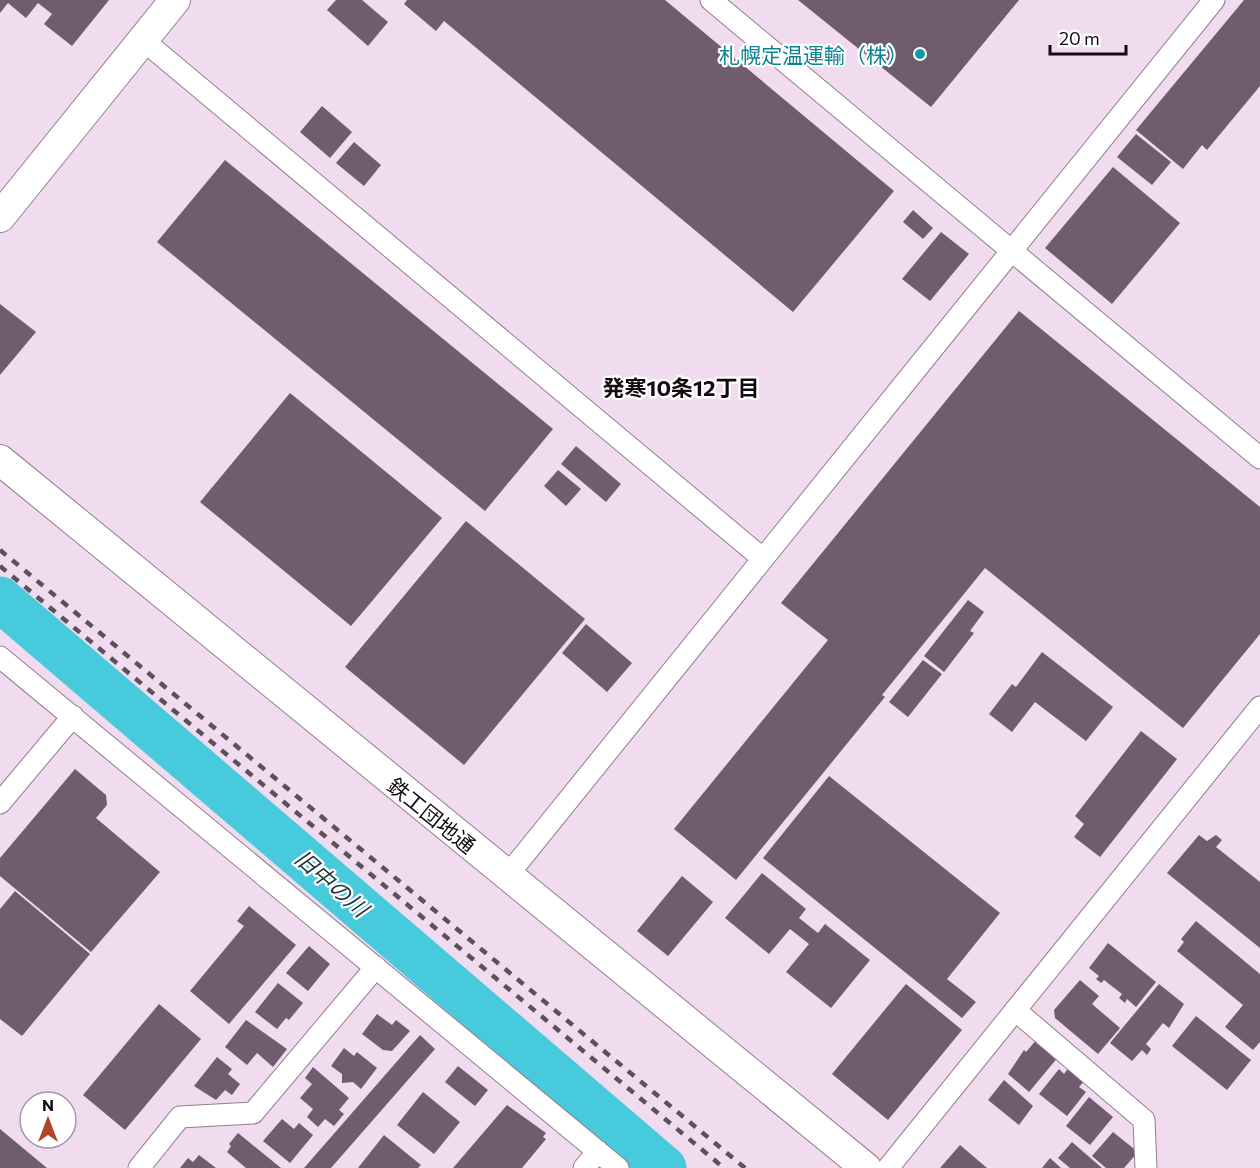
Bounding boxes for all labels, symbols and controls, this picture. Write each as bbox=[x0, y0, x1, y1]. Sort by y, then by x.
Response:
scale bar bbox=[1050, 18, 1126, 56]
text: 20 m bbox=[1059, 27, 1100, 49]
place label: 札幌定温運輸（株） bbox=[719, 42, 908, 67]
marker: 札幌定温運輸（株） bbox=[913, 47, 927, 61]
district label: 発寒10条12丁目 bbox=[602, 374, 760, 401]
street label: 鉄工団地通 bbox=[383, 772, 481, 858]
water label: 旧中の川 bbox=[290, 844, 376, 923]
north arrow bbox=[18, 1090, 78, 1150]
text: N bbox=[42, 1095, 54, 1114]

